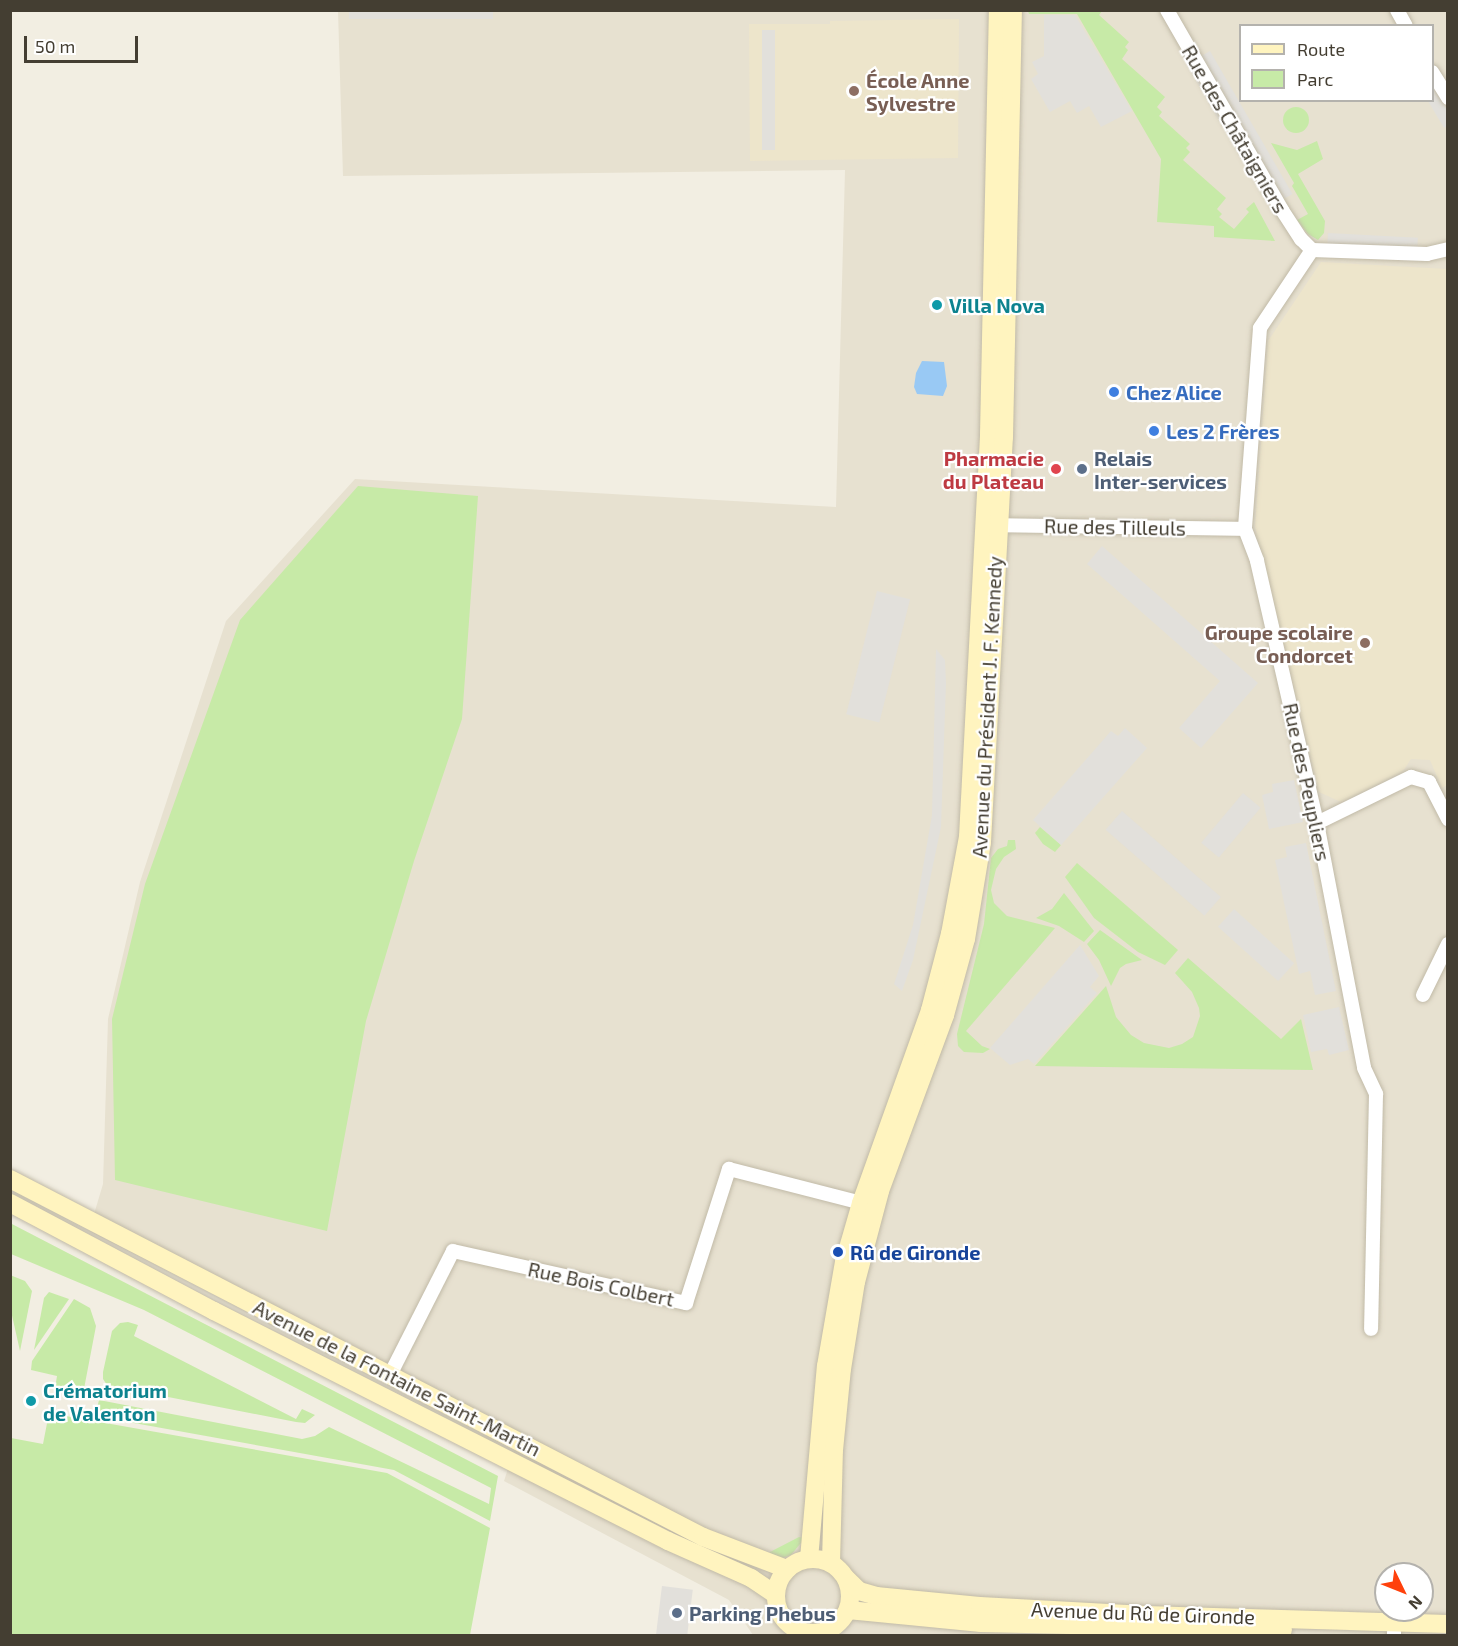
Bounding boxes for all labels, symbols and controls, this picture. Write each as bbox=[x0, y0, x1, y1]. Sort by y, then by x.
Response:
scale bar bbox=[27, 24, 141, 62]
legend bbox=[1239, 24, 1434, 102]
text: 50 m bbox=[35, 35, 75, 57]
text: Route bbox=[1297, 38, 1345, 60]
street label: Rue des Châtaigniers bbox=[1177, 41, 1293, 217]
place label: École Anne Sylvestre bbox=[866, 68, 970, 115]
text: Parc bbox=[1297, 68, 1333, 90]
marker: École Anne Sylvestre bbox=[847, 84, 861, 98]
place label: Villa Nova bbox=[949, 293, 1045, 317]
marker: Villa Nova bbox=[930, 298, 944, 312]
place label: Chez Alice bbox=[1126, 380, 1222, 404]
marker: Chez Alice bbox=[1107, 385, 1121, 399]
place label: Les 2 Frères bbox=[1166, 419, 1280, 443]
marker: Les 2 Frères bbox=[1147, 424, 1161, 438]
place label: Pharmacie du Plateau bbox=[943, 446, 1044, 493]
place label: Relais Inter-services bbox=[1094, 446, 1227, 493]
marker: Pharmacie du Plateau bbox=[1049, 462, 1063, 476]
marker: Relais Inter-services bbox=[1075, 462, 1089, 476]
street label: Rue des Tilleuls bbox=[1044, 514, 1186, 540]
street label: Avenue du Président J. F. Kennedy bbox=[967, 555, 1007, 859]
place label: Groupe scolaire Condorcet bbox=[1205, 620, 1353, 667]
marker: Groupe scolaire Condorcet bbox=[1358, 636, 1372, 650]
street label: Rue des Peupliers bbox=[1279, 701, 1335, 863]
place label: Rû de Gironde bbox=[850, 1240, 981, 1264]
marker: Rû de Gironde bbox=[831, 1245, 845, 1259]
street label: Rue Bois Colbert bbox=[526, 1257, 676, 1311]
street label: Avenue de la Fontaine Saint-Martin bbox=[249, 1295, 545, 1461]
place label: Crématorium de Valenton bbox=[43, 1378, 167, 1425]
marker: Crématorium de Valenton bbox=[24, 1394, 38, 1408]
north arrow bbox=[1374, 1562, 1434, 1622]
text: N bbox=[1405, 1593, 1427, 1614]
street label: Avenue du Rû de Gironde bbox=[1031, 1597, 1255, 1629]
place label: Parking Phebus bbox=[689, 1601, 836, 1625]
marker: Parking Phebus bbox=[670, 1606, 684, 1620]

